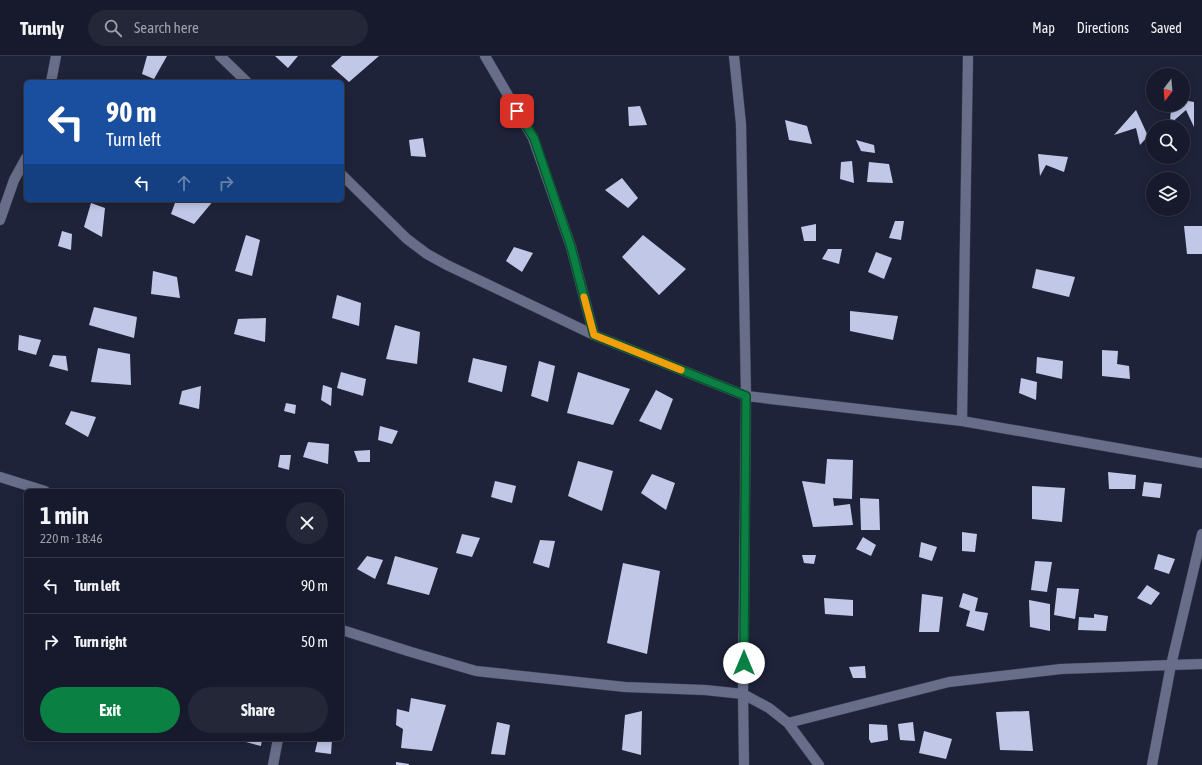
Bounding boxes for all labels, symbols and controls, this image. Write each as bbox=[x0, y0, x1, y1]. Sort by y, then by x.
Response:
search box bbox=[88, 10, 368, 46]
text: Turnly bbox=[20, 17, 64, 39]
icon: search bbox=[102, 17, 124, 39]
text: Search here bbox=[134, 19, 199, 36]
text: Map bbox=[1032, 20, 1055, 36]
text: Directions bbox=[1077, 20, 1129, 36]
text: Saved bbox=[1151, 20, 1182, 36]
north arrow bbox=[1146, 68, 1190, 112]
map controls bbox=[1146, 68, 1190, 216]
pin bbox=[500, 94, 534, 128]
icon: left bbox=[40, 96, 92, 148]
text: 90 m bbox=[106, 96, 156, 128]
icon: arrive bbox=[506, 100, 528, 122]
button: search bbox=[1146, 120, 1190, 164]
text: Turn left bbox=[106, 129, 161, 150]
icon: left bbox=[131, 172, 153, 194]
icon: ahead bbox=[173, 172, 195, 194]
icon: right bbox=[215, 172, 237, 194]
button: layers bbox=[1146, 172, 1190, 216]
text: 1 min bbox=[40, 502, 89, 529]
button: close bbox=[286, 502, 328, 544]
text: 220 m · 18:46 bbox=[40, 531, 103, 546]
icon: left bbox=[40, 575, 62, 597]
text: Turn left bbox=[74, 577, 120, 594]
text: 90 m bbox=[301, 577, 328, 594]
icon: right bbox=[40, 631, 62, 653]
text: Turn right bbox=[74, 633, 127, 650]
text: 50 m bbox=[301, 633, 328, 650]
position arrow bbox=[723, 642, 765, 684]
button: Exit bbox=[40, 687, 180, 733]
button: Share bbox=[188, 687, 328, 733]

